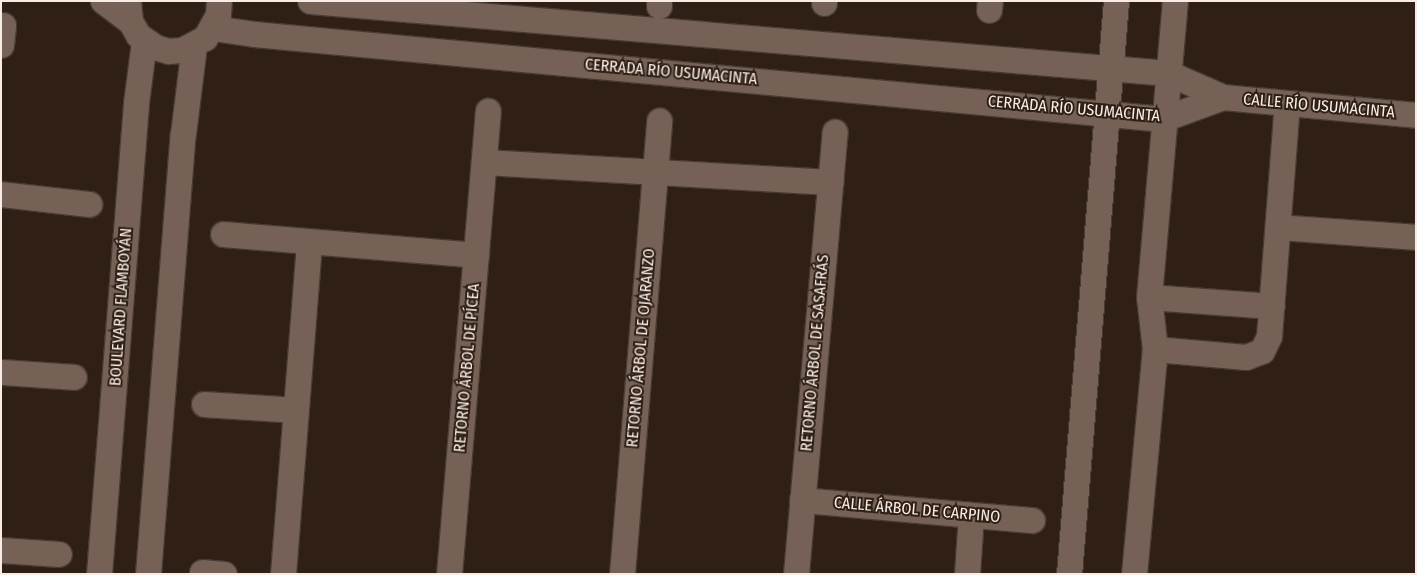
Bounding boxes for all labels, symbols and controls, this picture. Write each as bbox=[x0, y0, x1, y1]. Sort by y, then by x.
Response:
street label: CERRADA RÍO USUMACINTA bbox=[584, 55, 758, 89]
street label: CALLE RÍO USUMACINTA bbox=[1242, 90, 1396, 122]
street label: CERRADA RÍO USUMACINTA bbox=[987, 92, 1161, 126]
street label: BOULEVARD FLAMBOYÁN bbox=[106, 227, 136, 387]
street label: RETORNO ÁRBOL DE OJARANZO bbox=[623, 248, 659, 448]
street label: RETORNO ÁRBOL DE SASAFRÁS bbox=[797, 254, 833, 452]
street label: RETORNO ÁRBOL DE PÍCEA bbox=[450, 283, 484, 453]
street label: CALLE ÁRBOL DE CARPINO bbox=[833, 493, 1001, 527]

